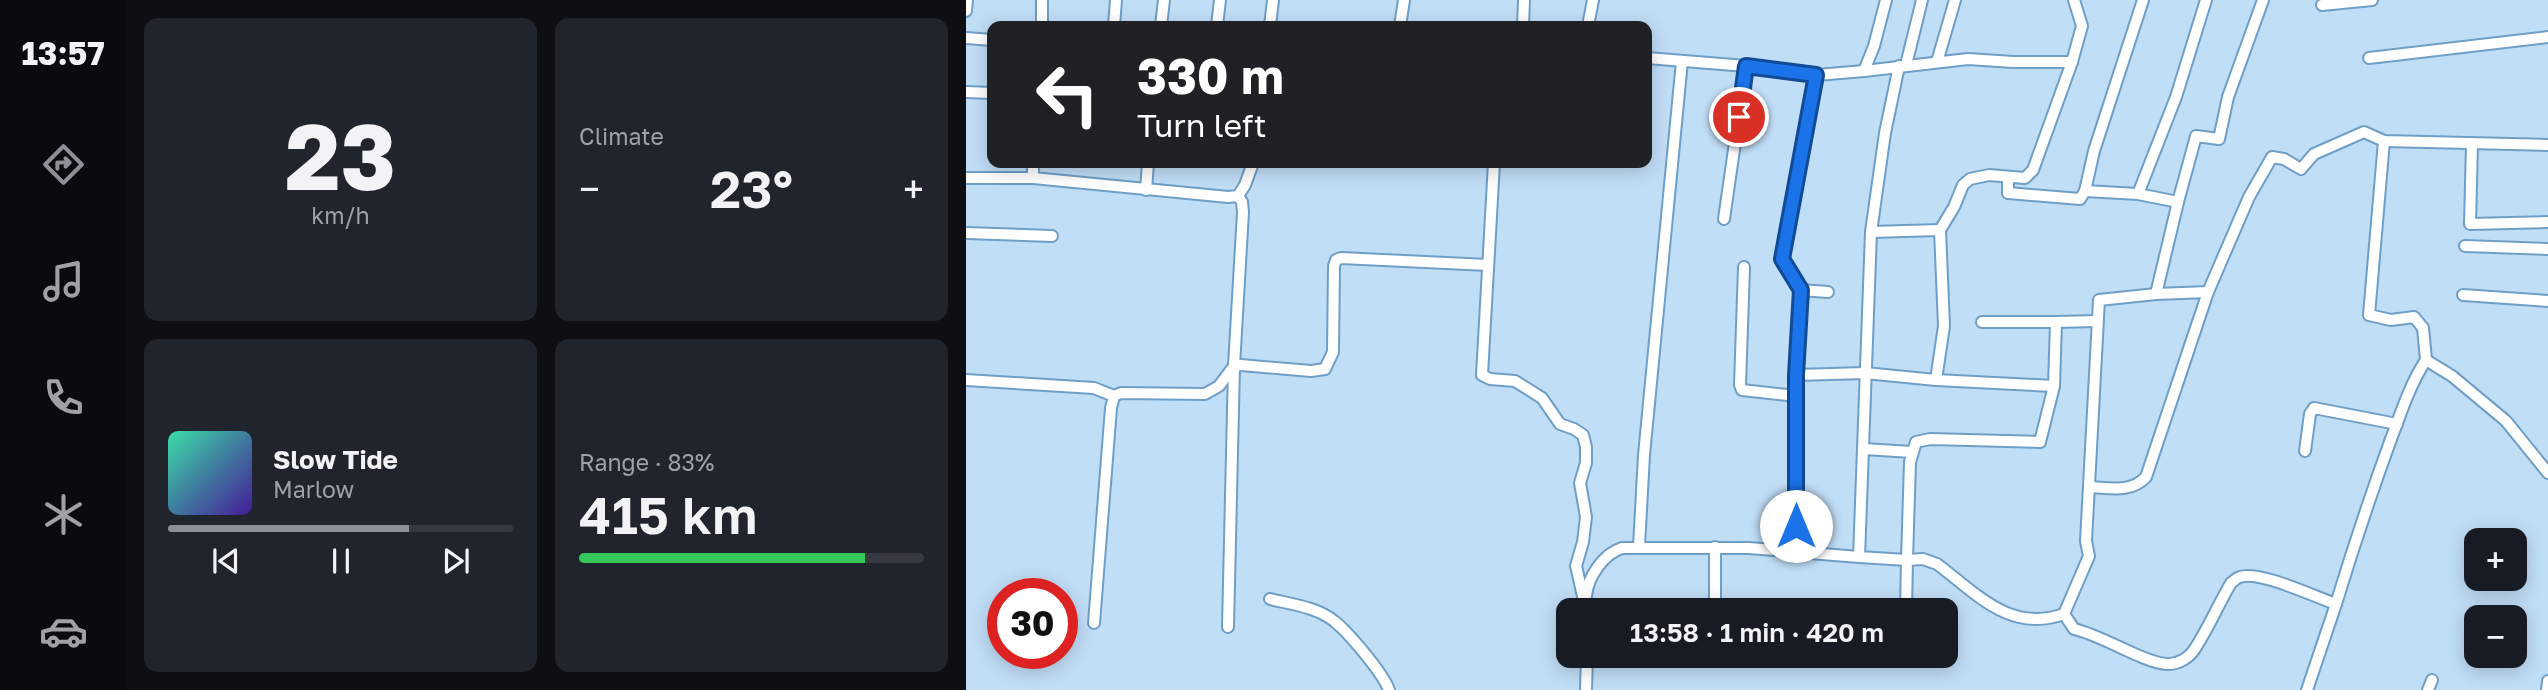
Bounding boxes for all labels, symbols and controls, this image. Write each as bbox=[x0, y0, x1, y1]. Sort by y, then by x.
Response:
text: 13:57 bbox=[21, 34, 105, 72]
text: 330 m bbox=[1137, 46, 1284, 105]
icon: left bbox=[1022, 49, 1113, 140]
pin bbox=[1709, 87, 1769, 147]
icon: arrive bbox=[1720, 98, 1758, 136]
text: 23 bbox=[285, 101, 396, 210]
text: Turn left bbox=[1137, 106, 1266, 144]
text: Climate bbox=[579, 122, 664, 150]
icon: directions bbox=[39, 140, 88, 189]
text: 23° bbox=[710, 157, 793, 219]
text: − bbox=[579, 166, 600, 211]
text: + bbox=[903, 166, 924, 211]
text: km/h bbox=[311, 201, 370, 229]
icon: music bbox=[39, 257, 88, 306]
icon: phone bbox=[39, 373, 88, 422]
text: Slow Tide bbox=[273, 444, 398, 475]
text: Range · 83% bbox=[579, 448, 714, 476]
text: Marlow bbox=[273, 475, 354, 503]
text: 415 km bbox=[579, 483, 757, 545]
position arrow bbox=[1759, 489, 1833, 563]
icon: climate bbox=[39, 490, 88, 539]
map controls bbox=[2464, 528, 2527, 668]
button: + bbox=[2464, 528, 2527, 591]
icon: previous bbox=[207, 542, 245, 580]
icon: pause bbox=[322, 542, 360, 580]
icon: next bbox=[437, 542, 475, 580]
speed limit sign: 30 bbox=[987, 578, 1078, 669]
button: − bbox=[2464, 605, 2527, 668]
icon: car bbox=[39, 607, 88, 656]
text: 13:58 · 1 min · 420 m bbox=[1630, 617, 1884, 648]

